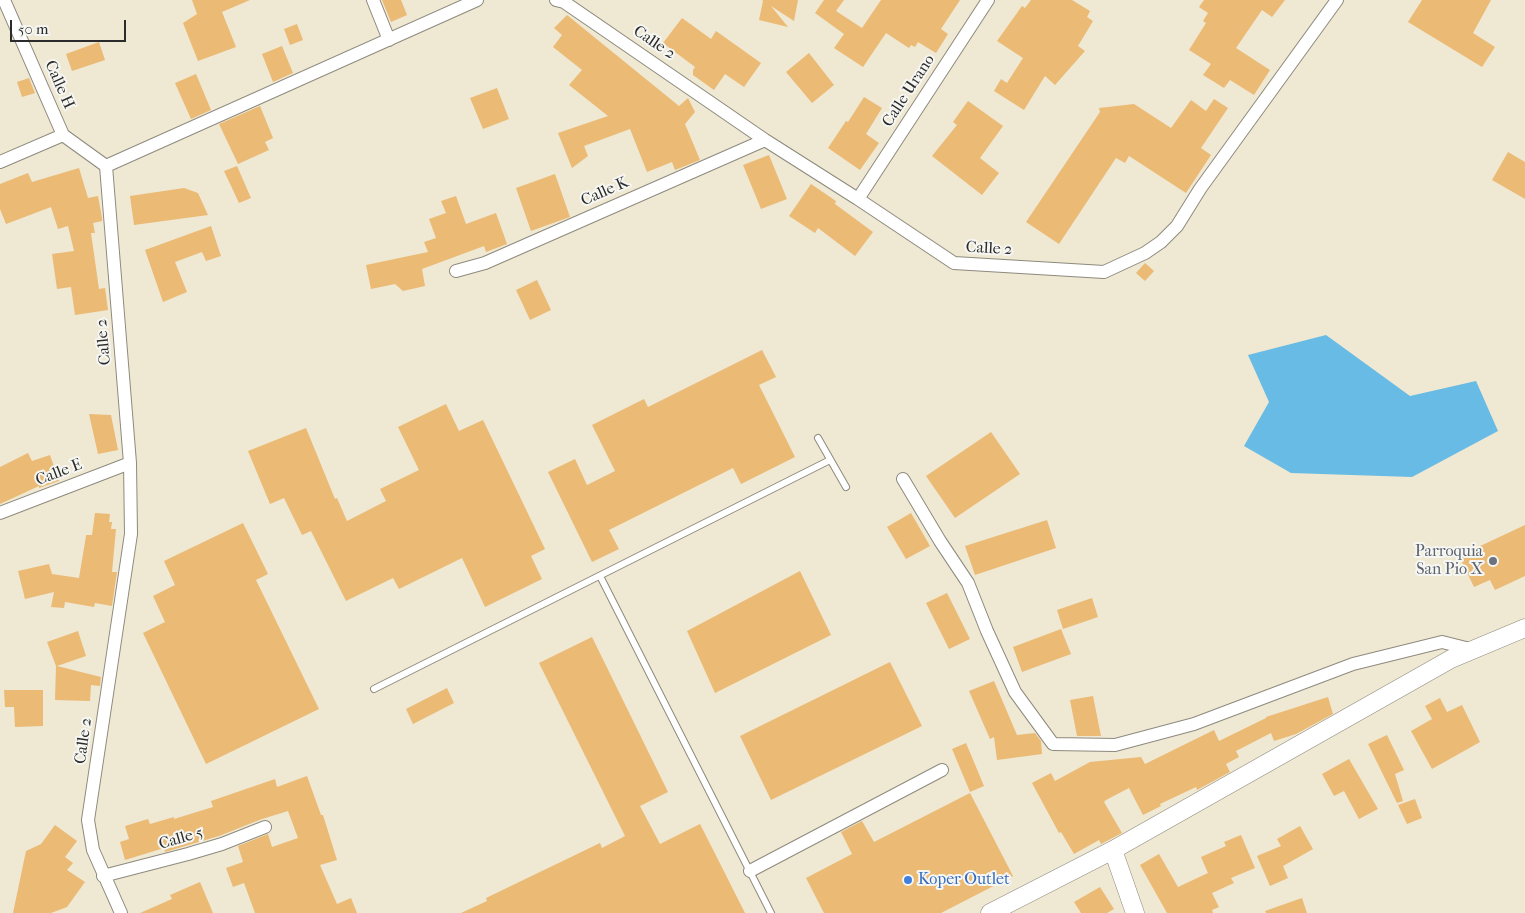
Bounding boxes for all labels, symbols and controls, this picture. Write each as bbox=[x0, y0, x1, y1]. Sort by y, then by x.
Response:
scale bar bbox=[12, 10, 129, 42]
text: 50 m bbox=[18, 20, 48, 38]
street label: Calle 2 bbox=[629, 22, 679, 64]
street label: Calle Urano bbox=[879, 51, 939, 131]
street label: Calle H bbox=[40, 58, 78, 112]
street label: Calle K bbox=[578, 173, 632, 211]
street label: Calle 2 bbox=[965, 238, 1013, 260]
street label: Calle 2 bbox=[92, 318, 116, 366]
street label: Calle E bbox=[33, 455, 85, 491]
place label: Parroquia San Pio X bbox=[1415, 542, 1483, 580]
marker: Parroquia San Pio X bbox=[1487, 555, 1499, 567]
street label: Calle 2 bbox=[71, 717, 97, 765]
street label: Calle 5 bbox=[157, 824, 205, 854]
place label: Koper Outlet bbox=[918, 870, 1010, 890]
marker: Koper Outlet bbox=[902, 874, 914, 886]

